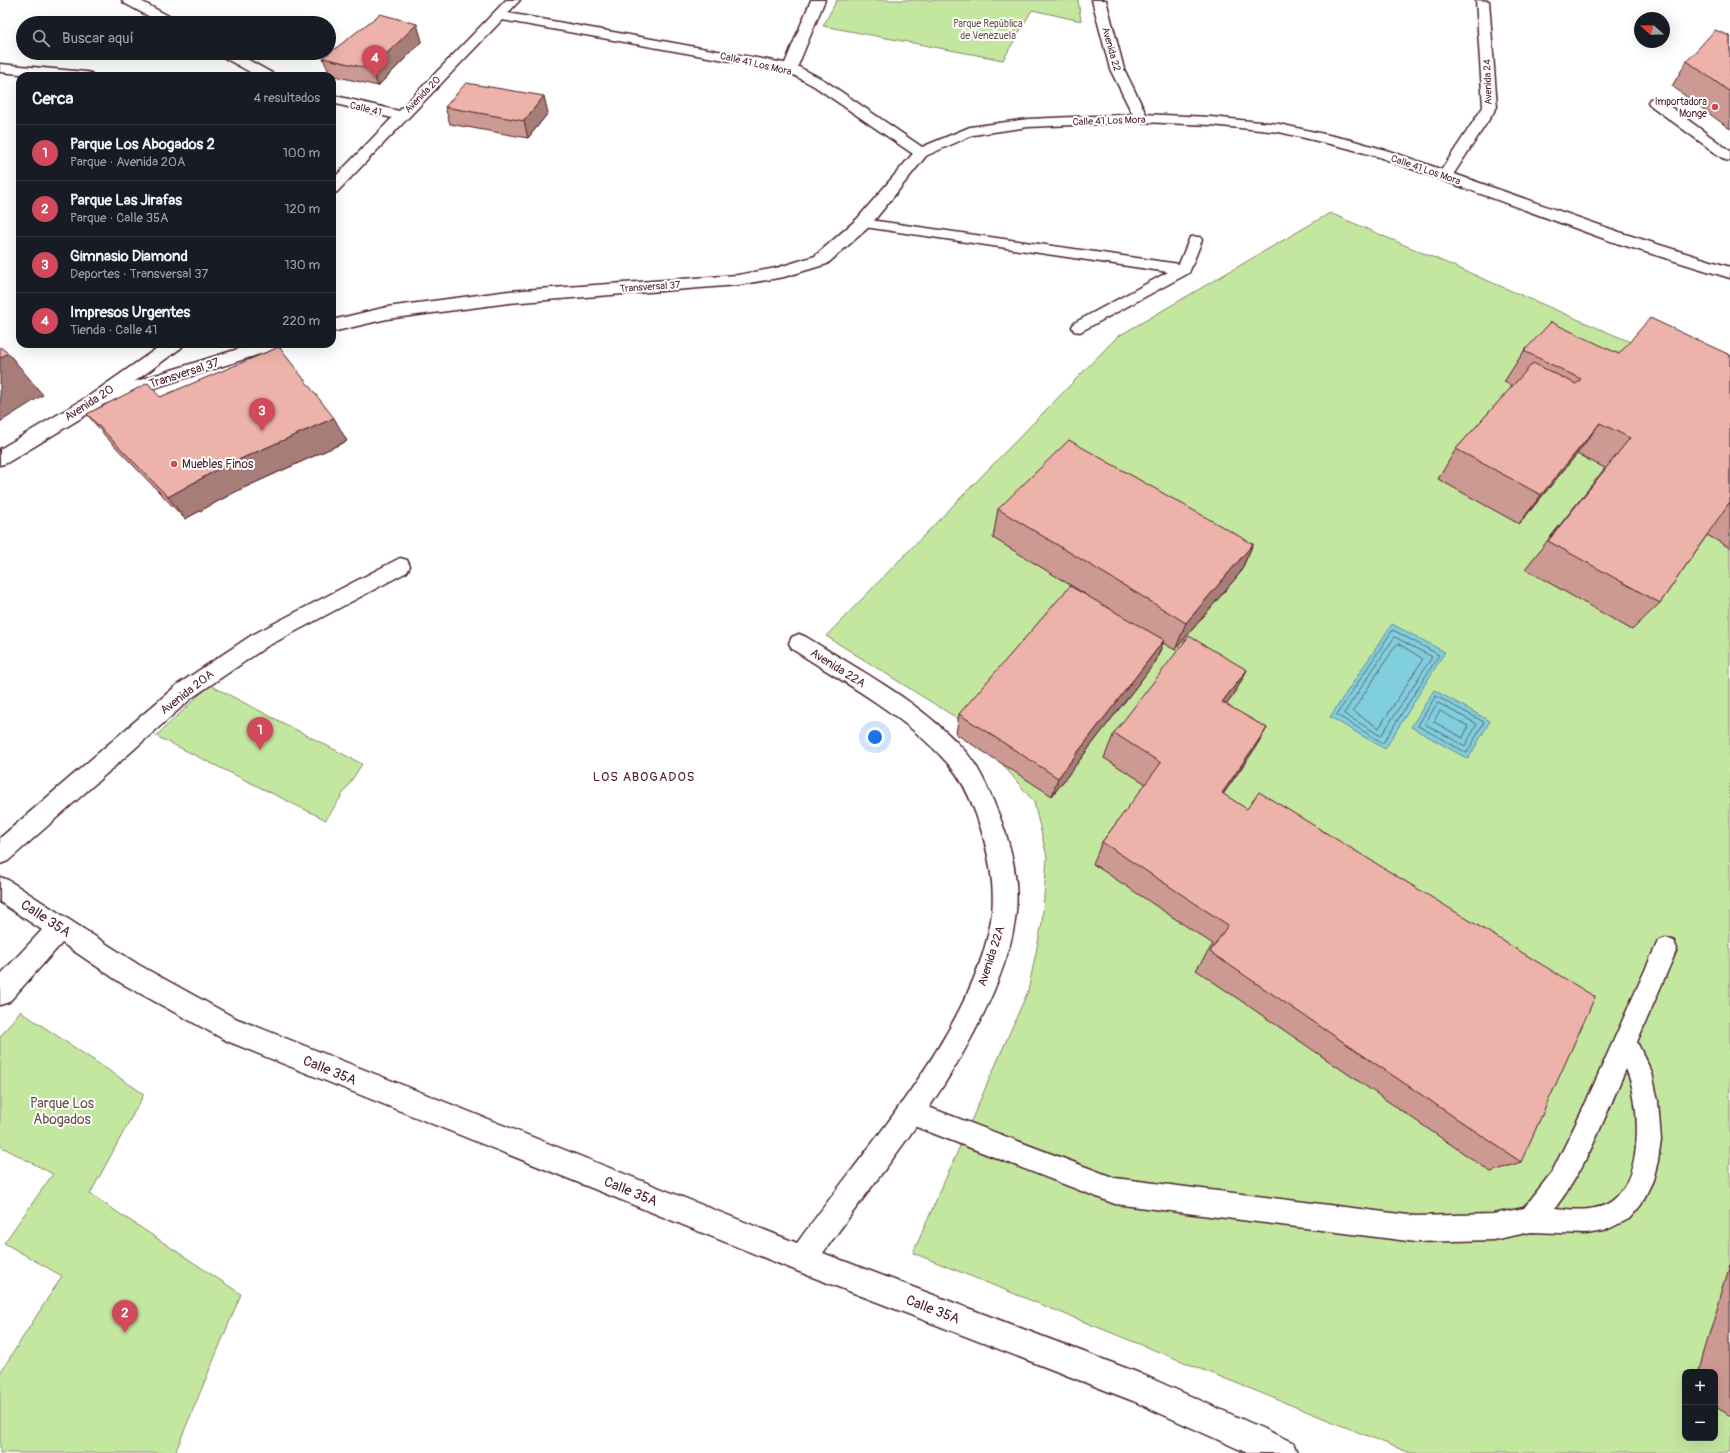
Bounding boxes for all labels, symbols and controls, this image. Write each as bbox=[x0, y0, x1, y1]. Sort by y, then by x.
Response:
north arrow bbox=[1634, 12, 1670, 48]
search box bbox=[16, 16, 336, 60]
park label: Parque República de Venezuela bbox=[953, 18, 1023, 42]
street label: Avenida 22 bbox=[1099, 26, 1123, 73]
icon: search bbox=[30, 27, 52, 49]
text: Buscar aquí bbox=[62, 29, 134, 48]
pin: 4 bbox=[362, 45, 388, 78]
street label: Calle 41 Los Mora bbox=[719, 50, 793, 78]
street label: Avenida 24 bbox=[1481, 59, 1495, 105]
street label: Avenida 20 bbox=[402, 74, 443, 116]
text: Cerca bbox=[32, 88, 73, 109]
text: 4 resultados bbox=[253, 90, 320, 106]
place label: Importadora Monge bbox=[1655, 96, 1707, 120]
street label: Calle 41 bbox=[349, 99, 383, 119]
marker: Importadora Monge bbox=[1710, 102, 1720, 112]
street label: Calle 41 Los Mora bbox=[1072, 114, 1146, 128]
text: Parque Los Abogados 2 bbox=[70, 135, 215, 154]
text: 1 bbox=[42, 145, 48, 161]
text: 100 m bbox=[283, 145, 320, 161]
street label: Calle 41 Los Mora bbox=[1389, 152, 1462, 188]
text: Parque · Avenida 20A bbox=[70, 154, 185, 170]
text: Parque Las Jirafas bbox=[70, 191, 182, 210]
text: 2 bbox=[41, 201, 49, 217]
text: 120 m bbox=[284, 201, 320, 217]
text: Parque · Calle 35A bbox=[70, 210, 168, 226]
text: Gimnasio Diamond bbox=[70, 247, 188, 266]
text: 3 bbox=[41, 257, 49, 273]
text: 130 m bbox=[284, 257, 320, 273]
text: Deportes · Transversal 37 bbox=[70, 266, 208, 282]
street label: Transversal 37 bbox=[619, 279, 681, 295]
text: Impresos Urgentes bbox=[70, 303, 190, 322]
text: 4 bbox=[41, 313, 49, 329]
text: 220 m bbox=[282, 313, 320, 329]
text: Tienda · Calle 41 bbox=[70, 322, 157, 338]
street label: Transversal 37 bbox=[147, 355, 222, 392]
street label: Avenida 20 bbox=[62, 382, 117, 425]
pin: 3 bbox=[249, 398, 275, 431]
place label: Muebles Finos bbox=[182, 457, 254, 472]
marker: Muebles Finos bbox=[169, 459, 179, 469]
street label: Avenida 22A bbox=[807, 646, 868, 691]
street label: Avenida 20A bbox=[158, 667, 217, 718]
pin: 1 bbox=[247, 717, 273, 750]
your location bbox=[865, 727, 885, 747]
district label: LOS ABOGADOS bbox=[593, 769, 695, 785]
street label: Calle 35A bbox=[18, 896, 74, 941]
street label: Avenida 22A bbox=[975, 924, 1008, 988]
street label: Calle 35A bbox=[301, 1052, 359, 1089]
park label: Parque Los Abogados bbox=[30, 1095, 95, 1128]
street label: Calle 35A bbox=[602, 1173, 660, 1210]
street label: Calle 35A bbox=[904, 1291, 962, 1327]
pin: 2 bbox=[112, 1300, 138, 1333]
map controls bbox=[1682, 1369, 1718, 1441]
button: + bbox=[1682, 1369, 1718, 1405]
button: − bbox=[1682, 1405, 1718, 1441]

